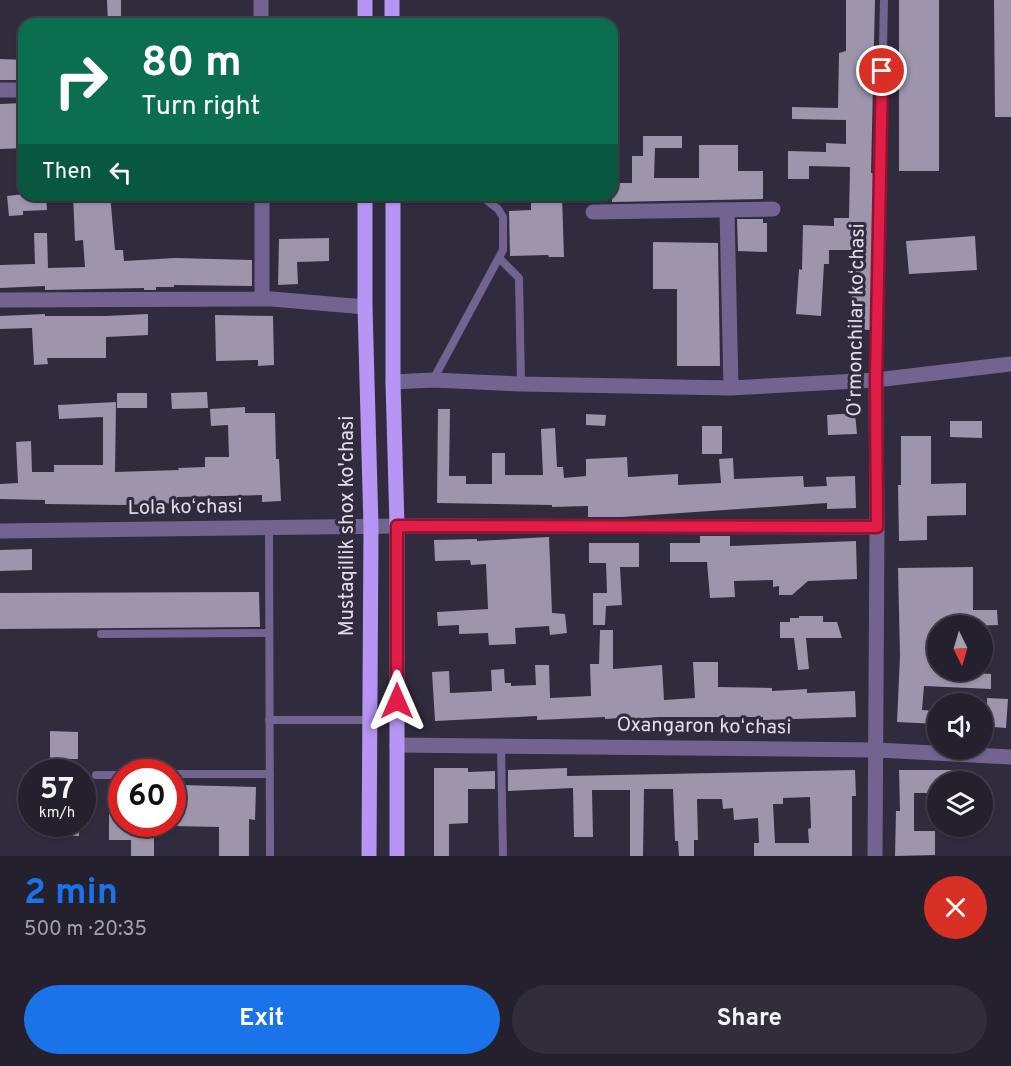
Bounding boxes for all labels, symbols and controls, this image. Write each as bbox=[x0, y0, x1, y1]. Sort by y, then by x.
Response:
text: 80 m bbox=[141, 38, 242, 91]
icon: right bbox=[42, 42, 120, 120]
pin bbox=[856, 45, 907, 96]
icon: arrive bbox=[865, 54, 898, 87]
text: Turn right bbox=[141, 90, 260, 124]
icon: left bbox=[104, 156, 137, 189]
text: Then bbox=[42, 159, 92, 186]
street label: Oʻrmonchilar koʻchasi bbox=[842, 223, 872, 417]
street label: Mustaqillik shox ko'chasi bbox=[335, 416, 361, 636]
street label: Lola koʻchasi bbox=[127, 494, 243, 522]
north arrow bbox=[927, 615, 993, 681]
map controls bbox=[927, 615, 993, 837]
position arrow bbox=[365, 669, 429, 733]
button: sound bbox=[927, 693, 993, 759]
street label: Oxangaron koʻchasi bbox=[616, 712, 792, 742]
speed limit sign: 60 bbox=[108, 759, 186, 837]
button: layers bbox=[927, 771, 993, 837]
text: 57 bbox=[40, 772, 74, 809]
text: km/h bbox=[39, 804, 75, 823]
text: 2 min bbox=[24, 871, 118, 917]
button: close bbox=[924, 876, 987, 939]
text: 500 m · 20:35 bbox=[24, 917, 147, 943]
button: Exit bbox=[24, 985, 500, 1054]
button: Share bbox=[512, 985, 987, 1054]

